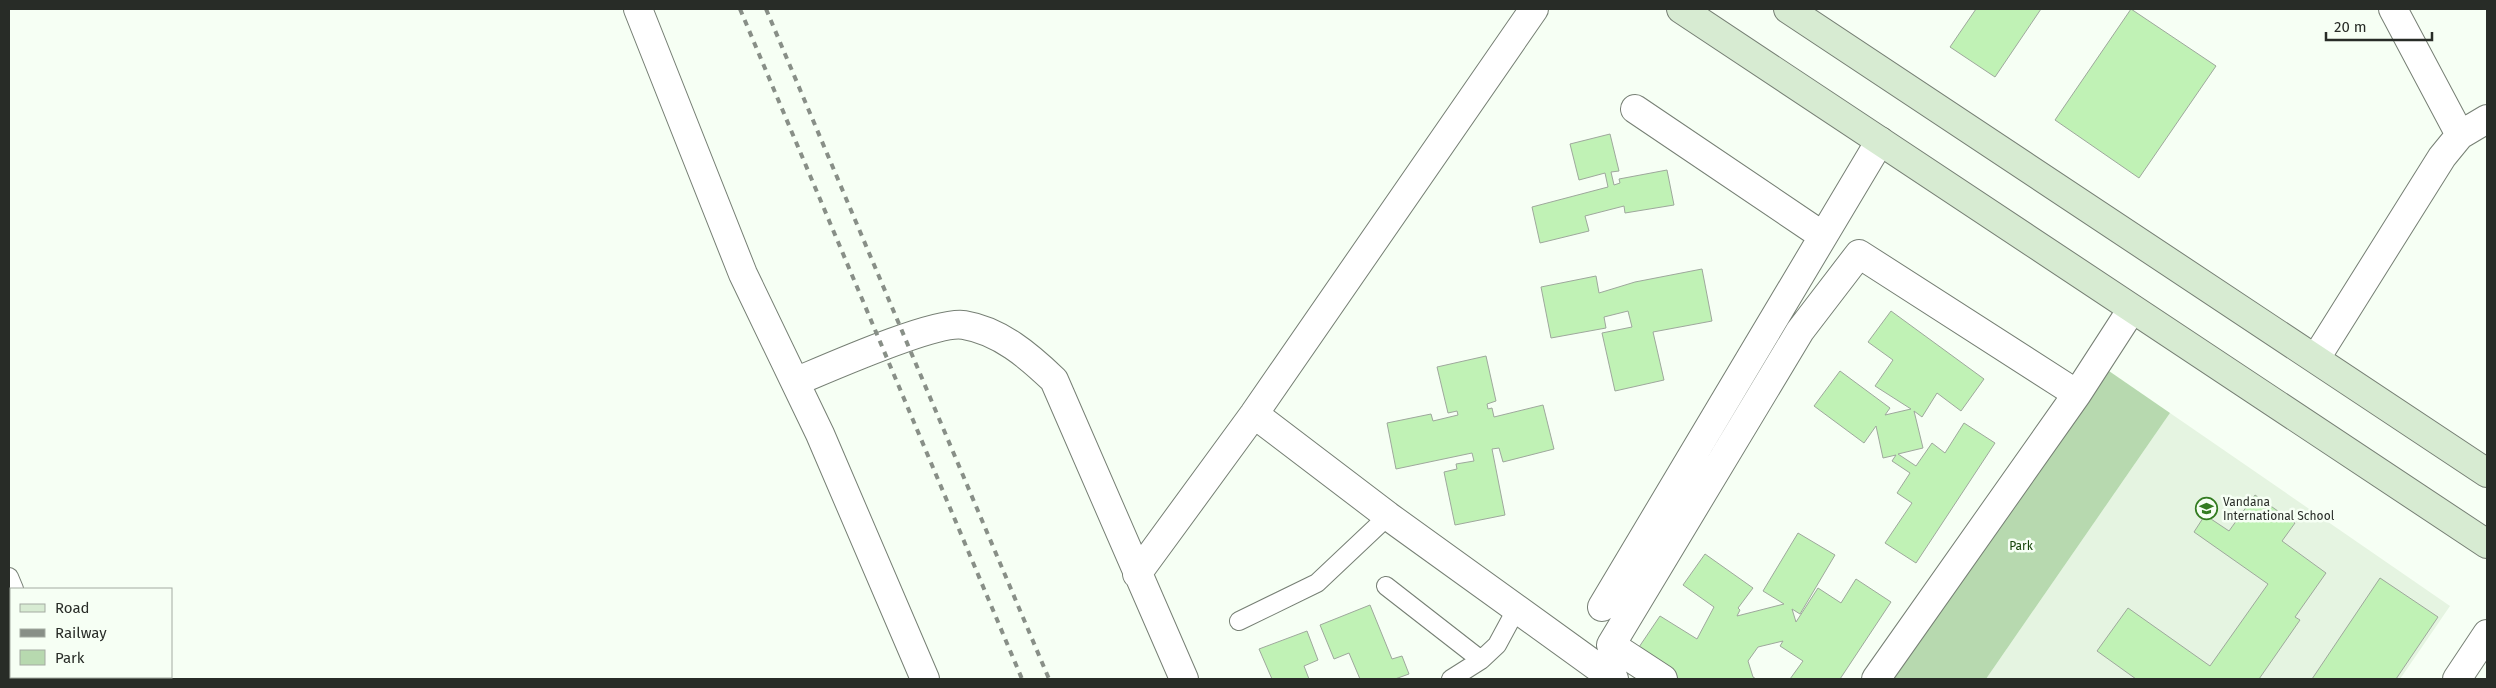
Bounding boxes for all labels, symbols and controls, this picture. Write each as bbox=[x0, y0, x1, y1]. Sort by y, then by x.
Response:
scale bar bbox=[2326, 10, 2432, 42]
text: 20 m bbox=[2334, 18, 2367, 36]
place label: Vandana International School bbox=[2223, 495, 2335, 523]
school or university icon: Vandana International School bbox=[2195, 497, 2219, 521]
park label: Park bbox=[2009, 539, 2034, 553]
legend bbox=[10, 588, 172, 678]
text: Road bbox=[55, 599, 90, 617]
text: Railway bbox=[55, 624, 107, 642]
text: Park bbox=[55, 649, 85, 667]

